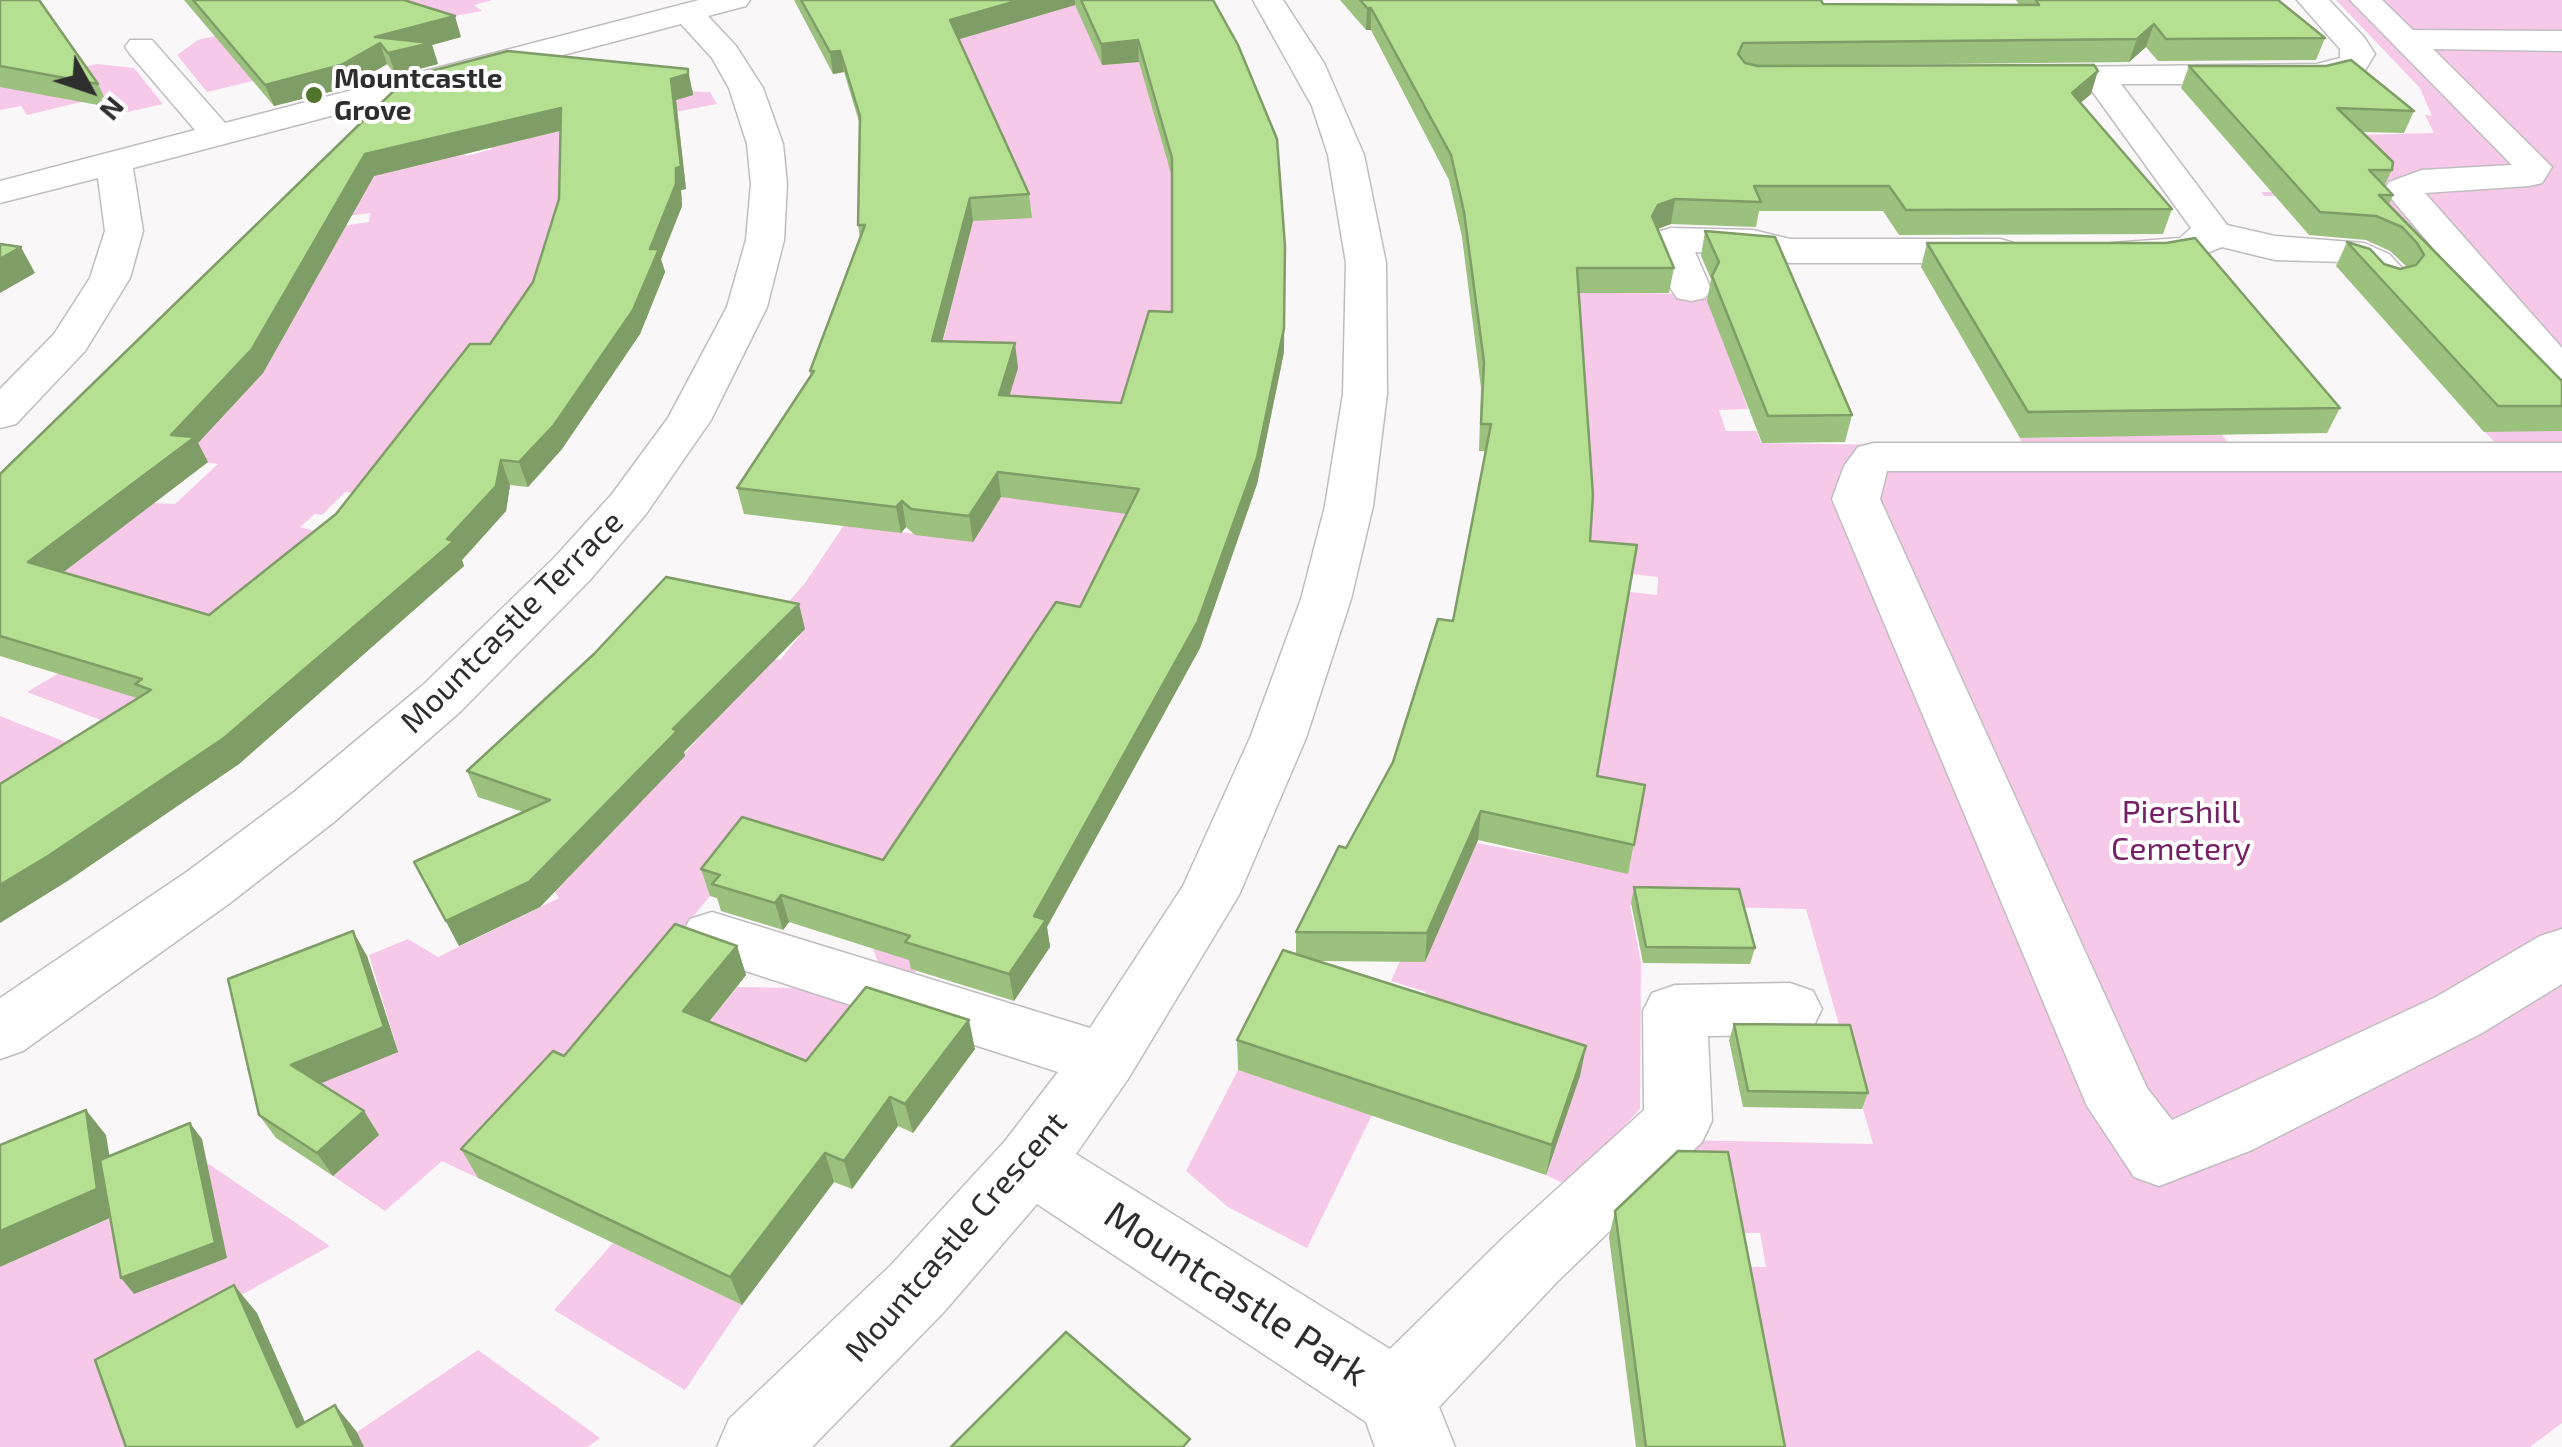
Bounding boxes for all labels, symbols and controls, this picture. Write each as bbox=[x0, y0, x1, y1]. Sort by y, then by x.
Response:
north arrow bbox=[40, 40, 140, 140]
place label: Mountcastle Grove bbox=[334, 62, 503, 128]
marker: Mountcastle Grove bbox=[303, 84, 325, 106]
text: N bbox=[93, 91, 133, 128]
street label: Mountcastle Terrace bbox=[393, 503, 631, 741]
park label: Piershill Cemetery bbox=[2111, 793, 2251, 868]
street label: Mountcastle Crescent bbox=[837, 1104, 1075, 1370]
street label: Mountcastle Park bbox=[1096, 1192, 1376, 1396]

